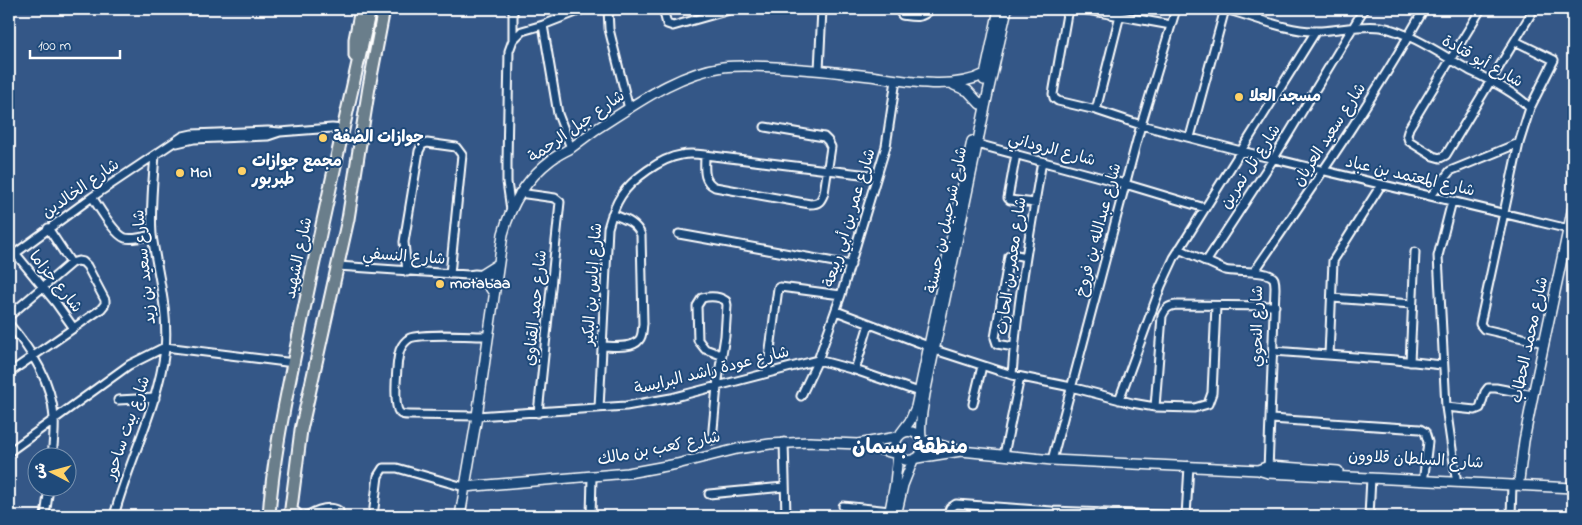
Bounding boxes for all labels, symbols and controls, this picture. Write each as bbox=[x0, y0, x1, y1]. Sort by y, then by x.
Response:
scale bar bbox=[30, 28, 120, 60]
street label: شارع أبو قتادة bbox=[1437, 30, 1527, 94]
text: 100 m bbox=[38, 35, 71, 57]
street label: شارع سعيد العريان bbox=[1287, 78, 1373, 192]
street label: شارع جبل الرحمة bbox=[524, 85, 630, 169]
place label: مسجد العلا bbox=[1249, 85, 1321, 109]
marker: مسجد العلا bbox=[1233, 91, 1245, 103]
street label: شارع تل نمرين bbox=[1215, 120, 1287, 214]
place label: جوازات الضفة bbox=[333, 126, 424, 150]
street label: شارع الروداني bbox=[1006, 127, 1098, 174]
marker: جوازات الضفة bbox=[317, 132, 329, 144]
street label: شارع شرحبيل بن حسنة bbox=[920, 144, 974, 296]
street label: شارع عمر بن أبي ربيعة bbox=[818, 146, 883, 291]
place label: مجمع جوازات طبربور bbox=[251, 150, 342, 192]
street label: شارع المعتمد بن عباد bbox=[1343, 150, 1477, 204]
street label: شارع الخالدين bbox=[37, 153, 125, 225]
street label: شارع عبدالله بن فروخ bbox=[1070, 160, 1128, 300]
place label: MoI bbox=[190, 161, 212, 185]
marker: مجمع جوازات طبربور bbox=[236, 165, 248, 177]
marker: MoI bbox=[174, 167, 186, 179]
street label: شارع معمر بن الحارث bbox=[990, 196, 1034, 336]
street label: شارع سعيد بن زيد bbox=[127, 208, 163, 326]
street label: شارع الشهيد bbox=[279, 215, 319, 301]
street label: شارع إياس بن البكير bbox=[577, 222, 609, 348]
street label: شارع النسفي bbox=[362, 242, 446, 273]
street label: شارع حزاما bbox=[22, 246, 88, 318]
street label: شارع حمد القناوي bbox=[518, 249, 554, 367]
place label: motabaa bbox=[450, 272, 511, 296]
street label: شارع محمد الحطاب bbox=[1505, 274, 1555, 406]
marker: motabaa bbox=[434, 278, 446, 290]
street label: شارع النحوي bbox=[1246, 285, 1270, 367]
street label: شارع عودة راشد البرايسة bbox=[632, 340, 792, 402]
street label: شارع بيت ساحور bbox=[98, 373, 157, 485]
street label: شارع كعب بن مالك bbox=[595, 425, 723, 473]
district label: منطقة بسمان bbox=[852, 433, 968, 463]
street label: شارع السلطان قلاوون bbox=[1348, 444, 1484, 476]
north arrow bbox=[28, 448, 78, 498]
text: ش bbox=[29, 462, 52, 480]

